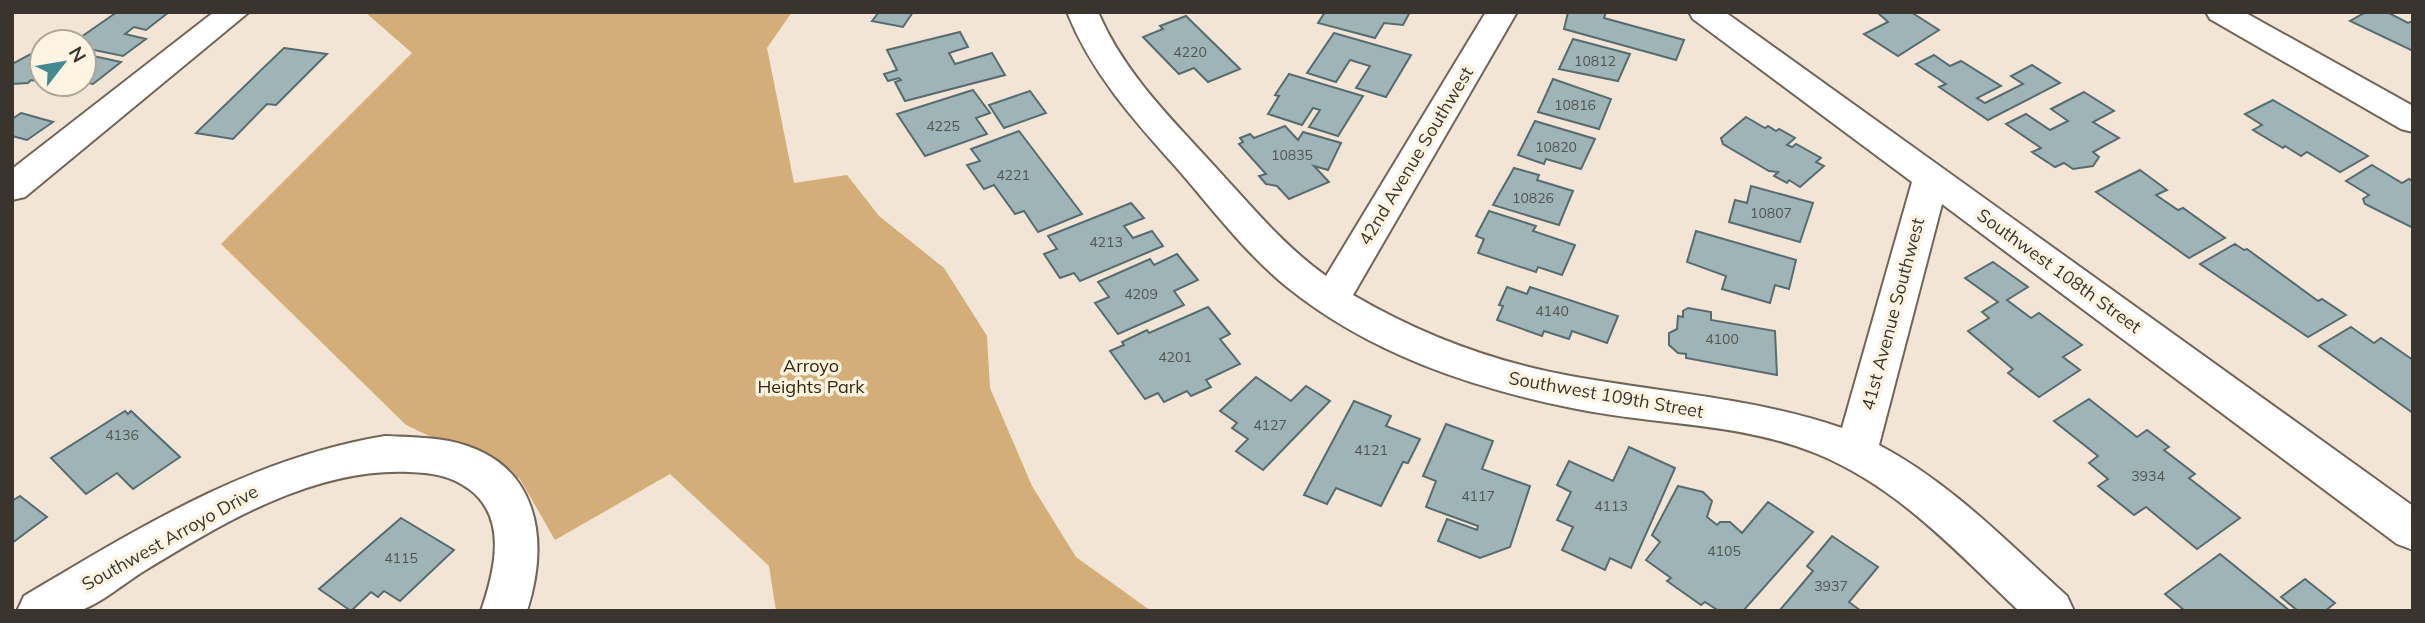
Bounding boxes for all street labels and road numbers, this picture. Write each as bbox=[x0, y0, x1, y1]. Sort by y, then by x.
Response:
street label: 42nd Avenue Southwest bbox=[1353, 62, 1478, 249]
street label: Southwest 108th Street bbox=[1973, 203, 2146, 338]
street label: 41st Avenue Southwest bbox=[1856, 215, 1929, 412]
street label: Southwest 109th Street bbox=[1507, 366, 1705, 423]
street label: Southwest Arroyo Drive bbox=[78, 480, 262, 596]

